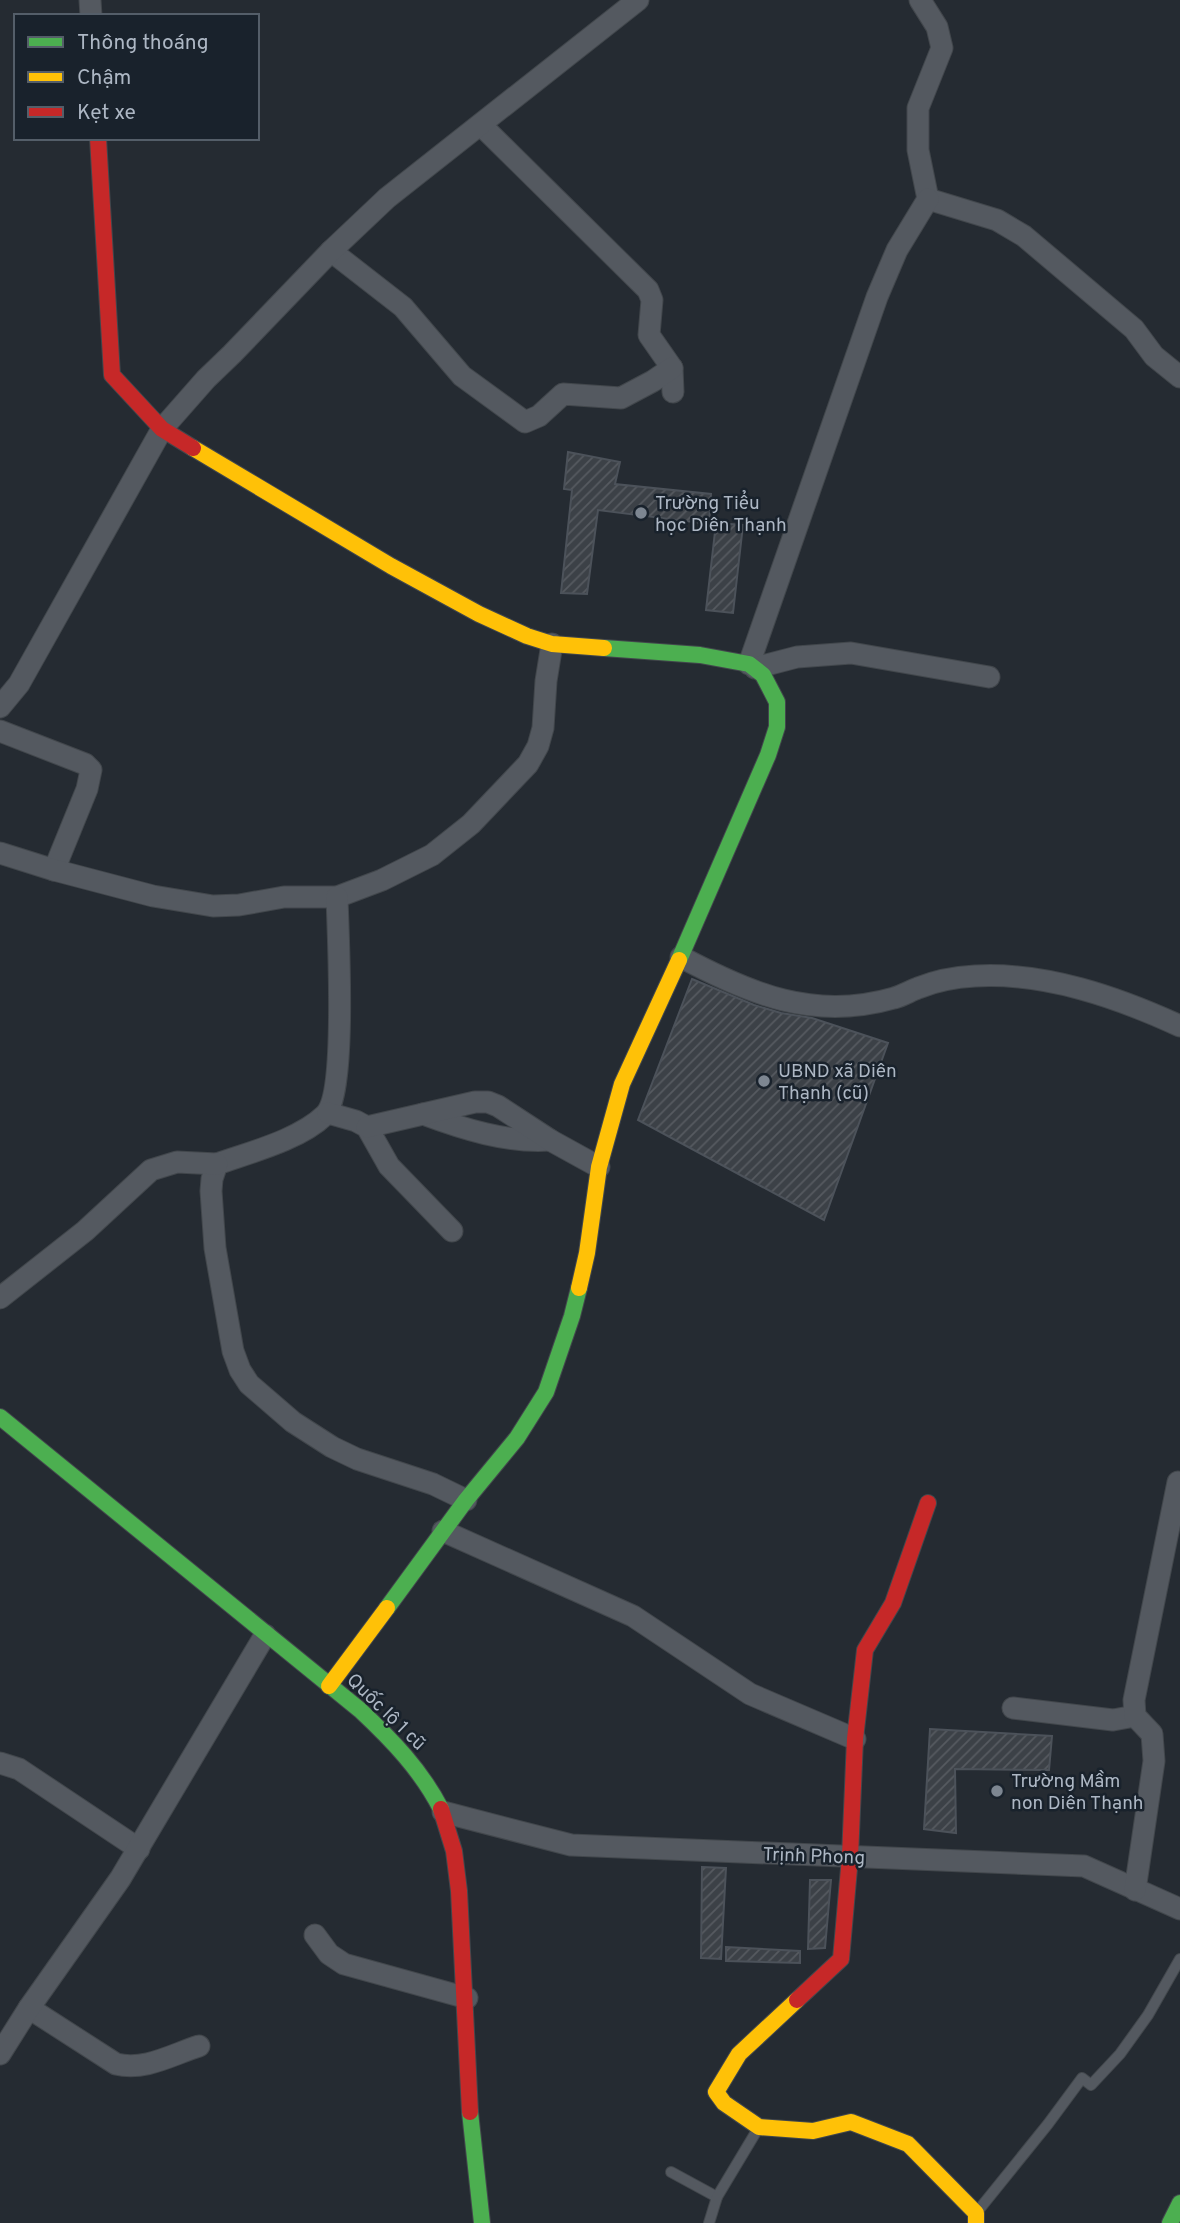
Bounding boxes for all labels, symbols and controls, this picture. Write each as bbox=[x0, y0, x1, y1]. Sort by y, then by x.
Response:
legend bbox=[14, 14, 259, 140]
text: Thông thoáng bbox=[77, 30, 209, 57]
text: Chậm bbox=[77, 65, 131, 92]
text: Kẹt xe bbox=[77, 100, 136, 127]
place label: Trường Tiểu học Diên Thạnh bbox=[655, 489, 787, 538]
marker: Trường Tiểu học Diên Thạnh bbox=[633, 505, 649, 521]
place label: UBND xã Diên Thạnh (cũ) bbox=[778, 1060, 897, 1106]
marker: UBND xã Diên Thạnh (cũ) bbox=[756, 1073, 772, 1089]
street label: Quốc lộ 1 cũ bbox=[341, 1669, 430, 1756]
place label: Trường Mầm non Diên Thạnh bbox=[1011, 1770, 1144, 1816]
marker: Trường Mầm non Diên Thạnh bbox=[989, 1783, 1005, 1799]
street label: Trịnh Phong bbox=[762, 1843, 866, 1871]

